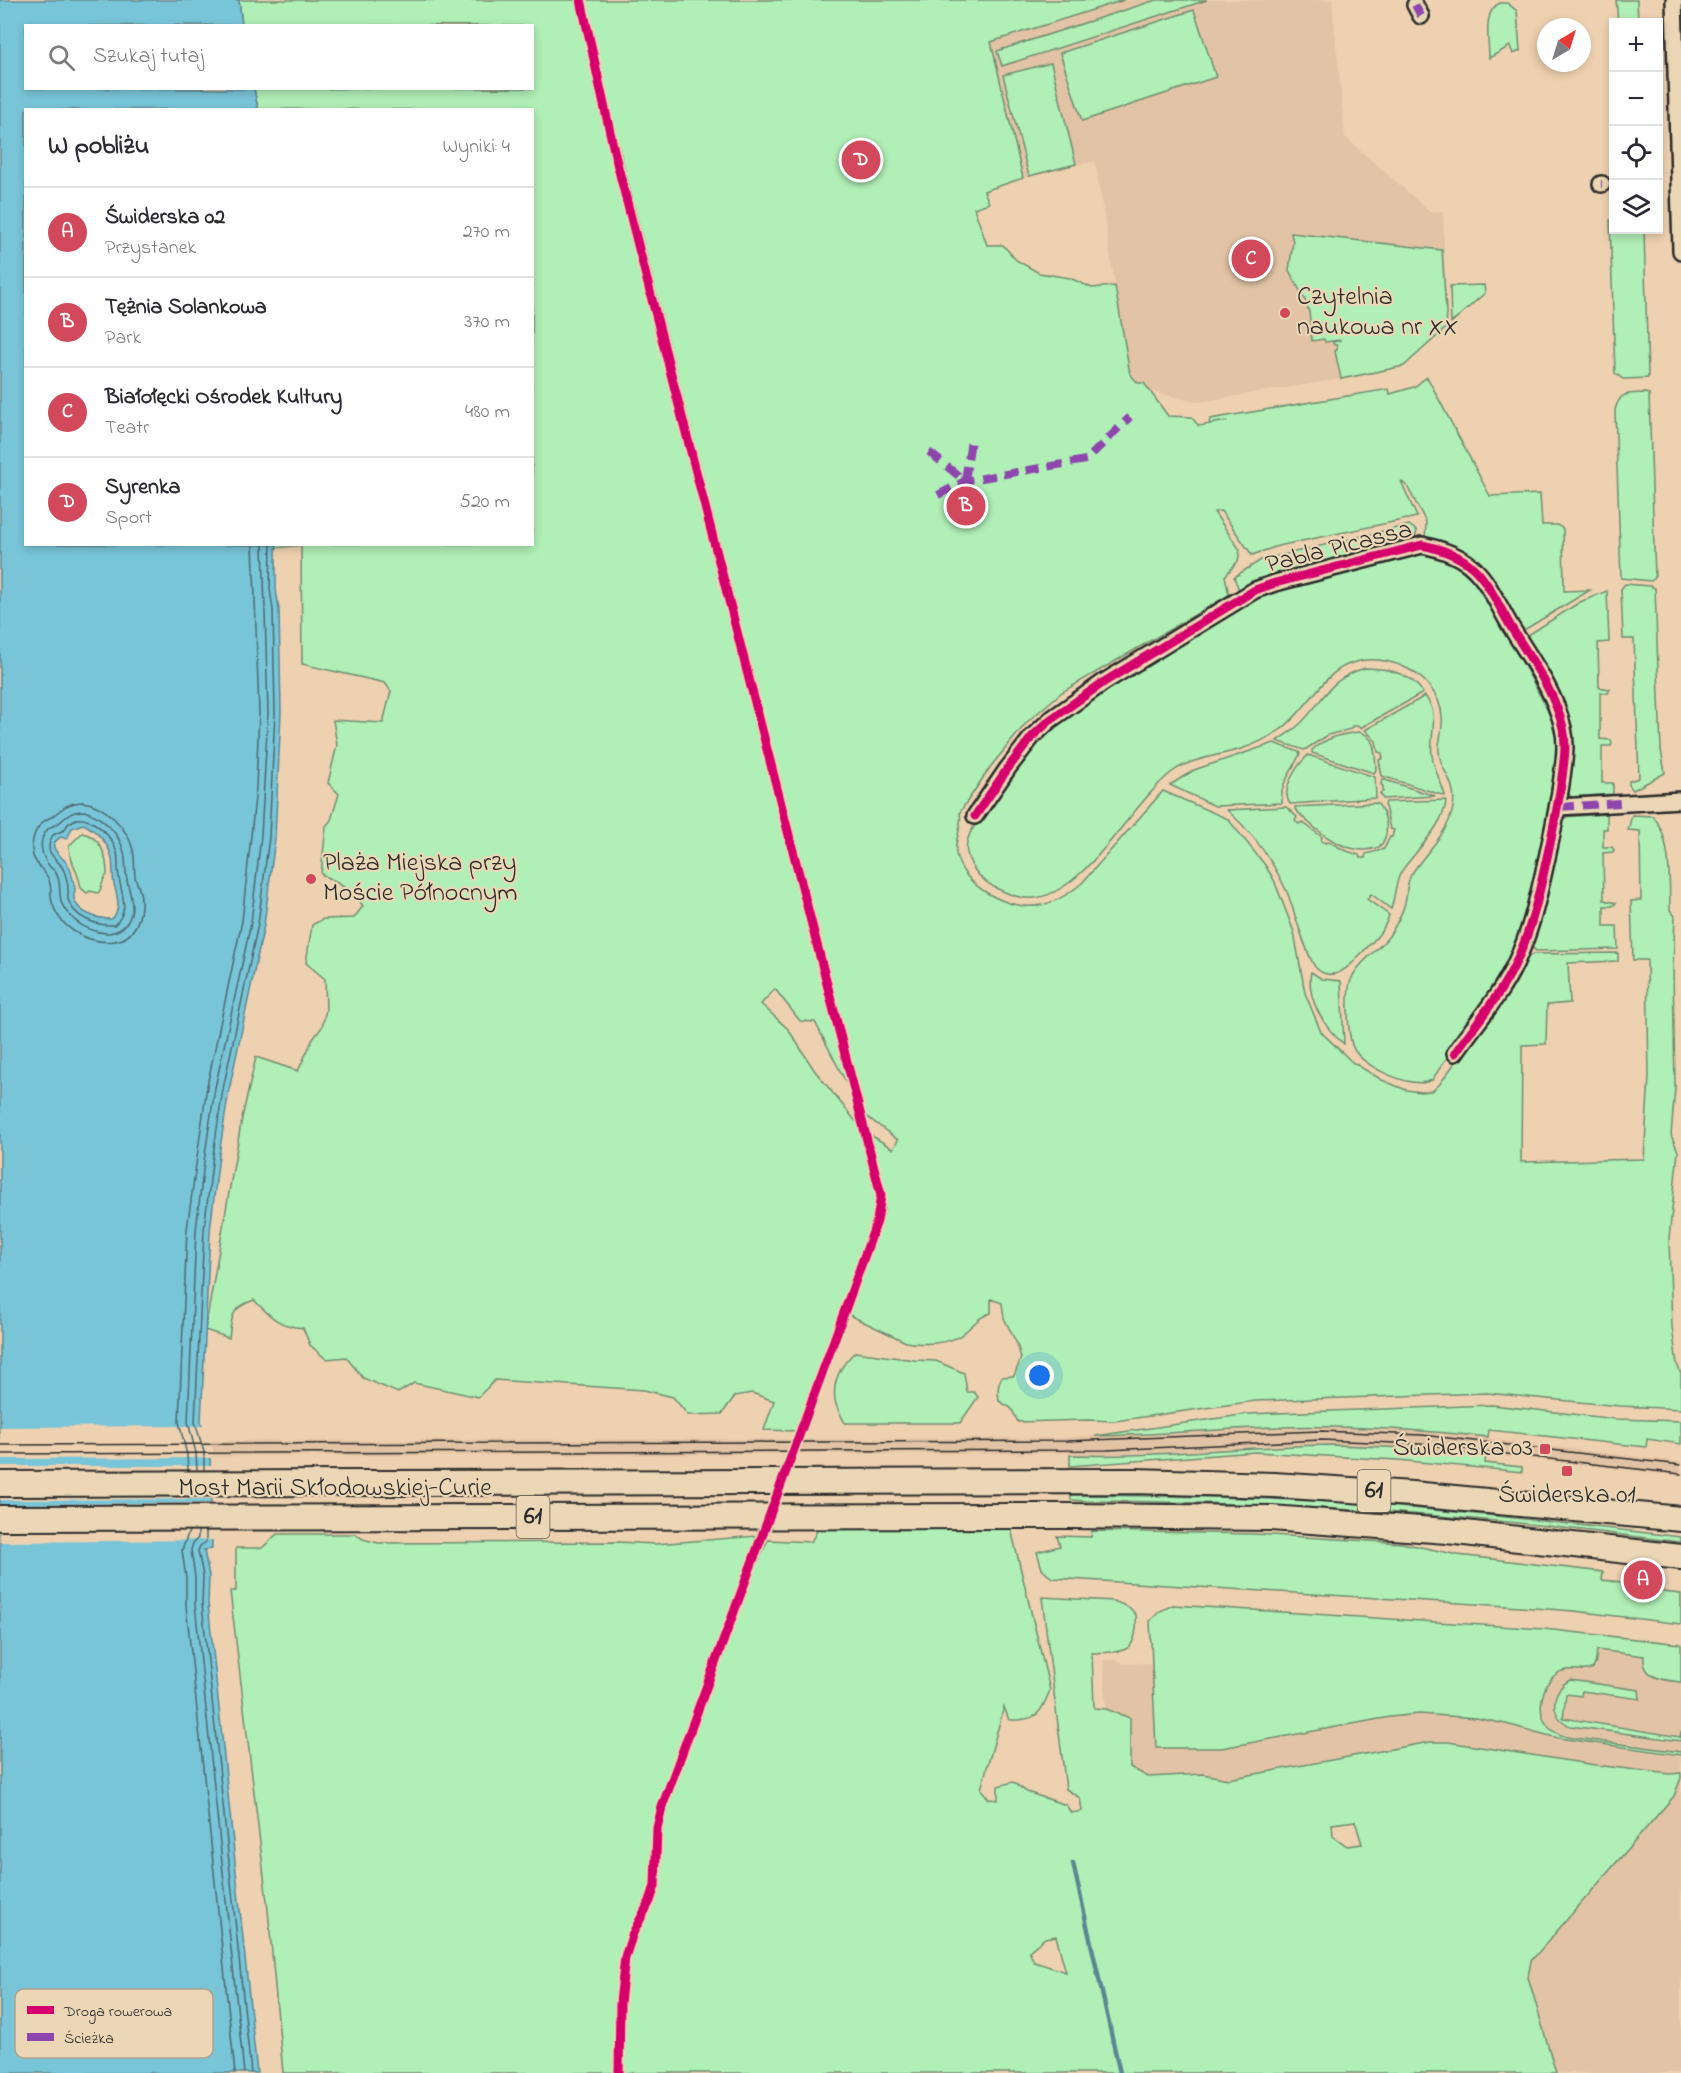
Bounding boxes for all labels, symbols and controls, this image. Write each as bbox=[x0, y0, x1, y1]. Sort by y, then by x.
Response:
north arrow bbox=[1537, 18, 1591, 72]
map controls bbox=[1609, 18, 1663, 234]
button: + bbox=[1609, 18, 1663, 72]
search box bbox=[24, 24, 534, 90]
icon: search bbox=[45, 41, 78, 74]
text: Szukaj tutaj bbox=[93, 41, 204, 73]
button: − bbox=[1609, 72, 1663, 126]
button: locate bbox=[1609, 126, 1663, 180]
text: W pobliżu bbox=[48, 128, 149, 166]
text: Wyniki: 4 bbox=[443, 133, 510, 162]
pin: D bbox=[842, 138, 880, 182]
button: layers bbox=[1609, 180, 1663, 234]
text: Świderska 02 bbox=[105, 202, 225, 234]
text: A bbox=[61, 218, 74, 247]
text: 270 m bbox=[463, 218, 510, 247]
text: Przystanek bbox=[105, 234, 196, 263]
pin: C bbox=[1232, 236, 1270, 282]
place label: Czytelnia naukowa nr XX bbox=[1297, 279, 1459, 347]
text: Tężnia Solankowa bbox=[105, 292, 267, 324]
marker: Czytelnia naukowa nr XX bbox=[1278, 306, 1292, 320]
text: B bbox=[61, 308, 74, 337]
text: 370 m bbox=[464, 308, 510, 337]
text: Park bbox=[105, 324, 141, 353]
text: Białołęcki Ośrodek Kultury bbox=[105, 382, 342, 414]
text: C bbox=[62, 398, 73, 427]
text: 480 m bbox=[465, 398, 510, 427]
text: Teatr bbox=[105, 414, 149, 443]
text: Syrenka bbox=[105, 472, 180, 504]
pin: B bbox=[946, 484, 986, 528]
text: D bbox=[60, 488, 75, 517]
text: 520 m bbox=[459, 488, 510, 517]
text: Sport bbox=[105, 504, 152, 533]
street label: Pabla Picassa bbox=[1262, 511, 1416, 585]
place label: Plaża Miejska przy Moście Północnym bbox=[323, 845, 517, 913]
marker: Plaża Miejska przy Moście Północnym bbox=[304, 872, 318, 886]
your location bbox=[1025, 1361, 1054, 1390]
place label: Świderska 03 bbox=[1393, 1430, 1533, 1468]
marker: Świderska 03 bbox=[1538, 1442, 1552, 1456]
marker: Świderska 01 bbox=[1560, 1464, 1574, 1478]
street label: Most Marii Skłodowskiej-Curie bbox=[178, 1470, 492, 1508]
road number: 61 bbox=[1358, 1470, 1390, 1512]
place label: Świderska 01 bbox=[1498, 1477, 1636, 1515]
road number: 61 bbox=[516, 1496, 550, 1538]
pin: A bbox=[1624, 1558, 1662, 1602]
legend bbox=[15, 1989, 213, 2058]
text: Droga rowerowa bbox=[63, 2000, 172, 2024]
text: Ścieżka bbox=[64, 2027, 114, 2051]

